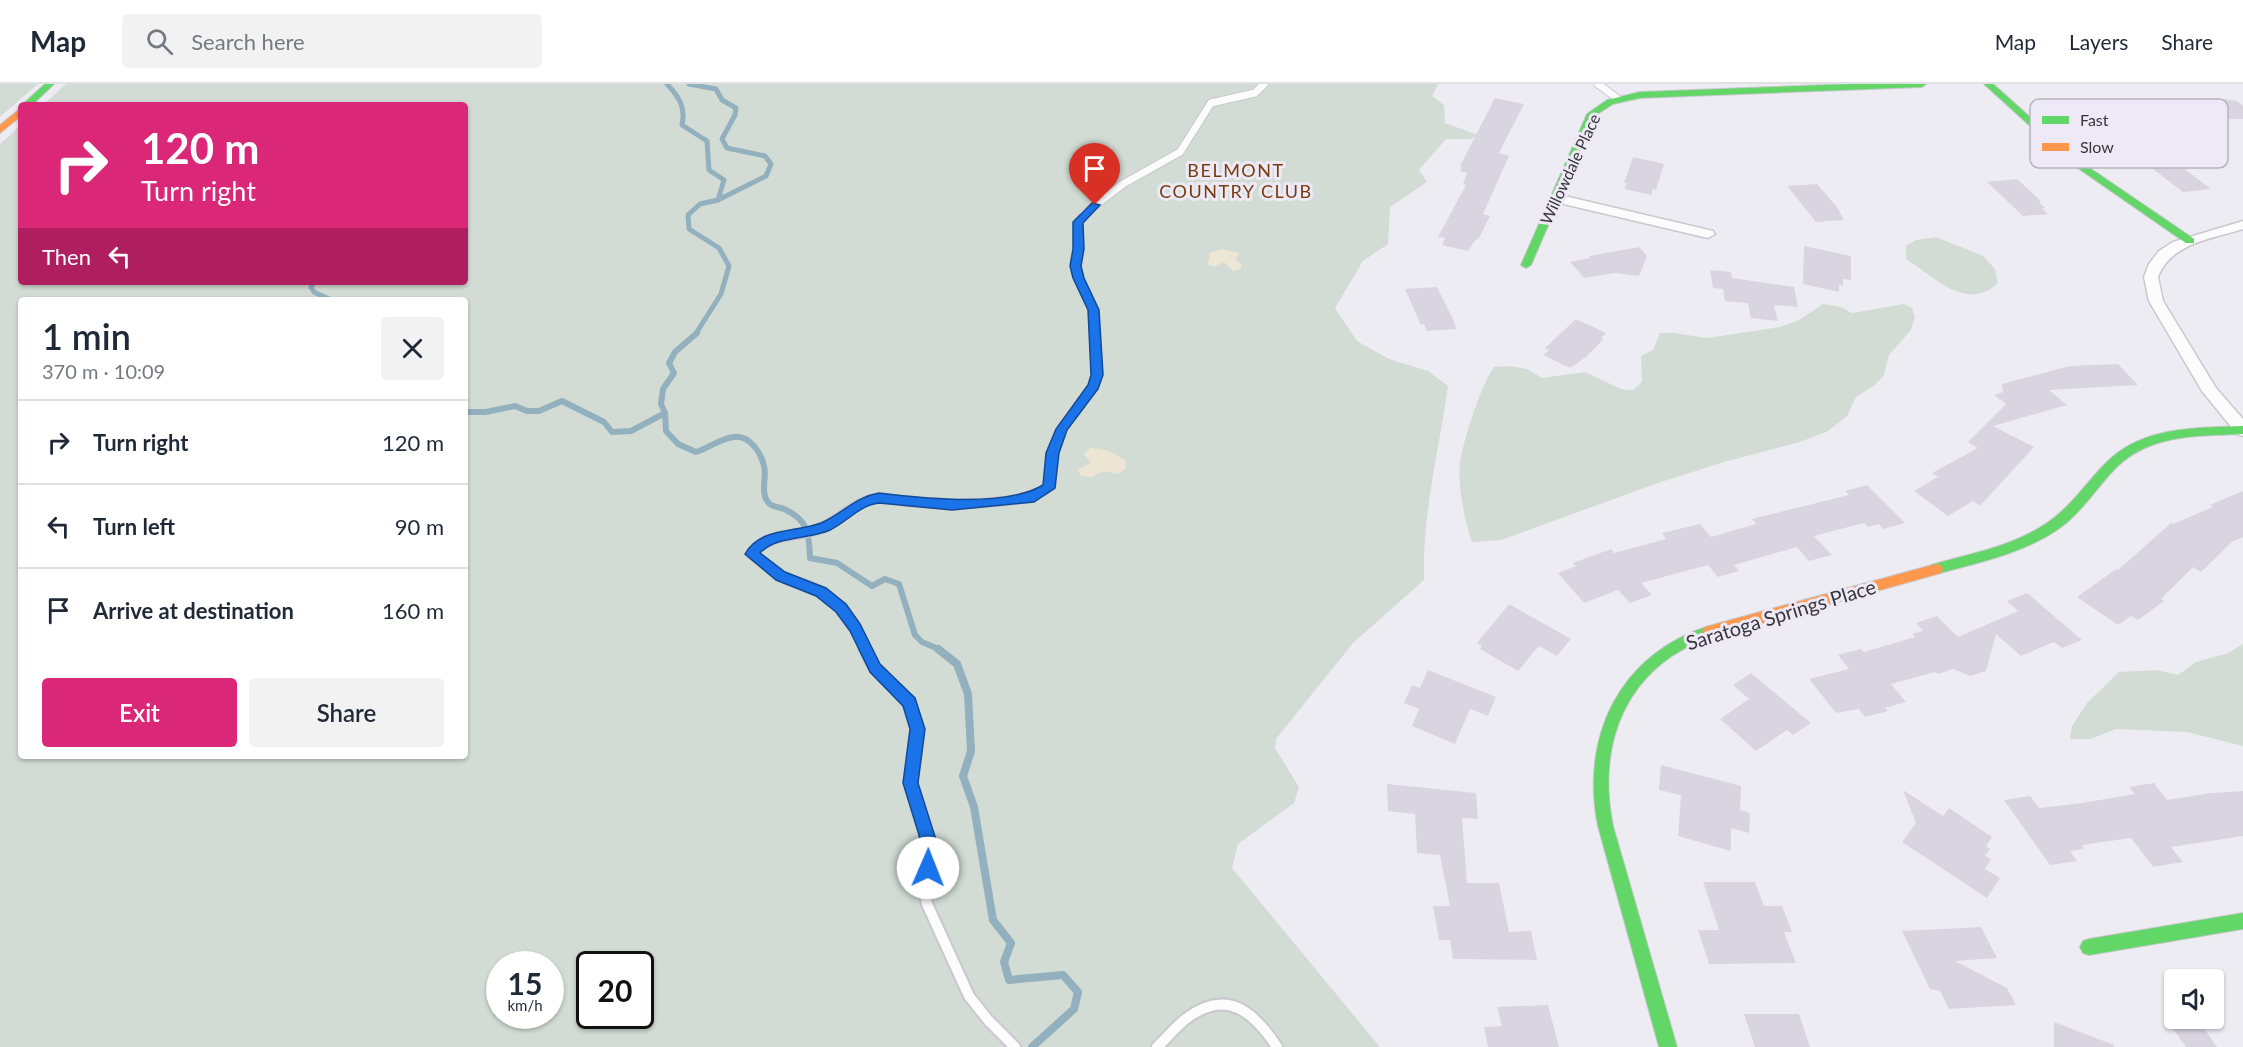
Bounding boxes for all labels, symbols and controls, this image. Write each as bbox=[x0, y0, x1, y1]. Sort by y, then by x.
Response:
search box bbox=[122, 14, 542, 68]
text: Map bbox=[30, 24, 86, 58]
icon: search bbox=[143, 25, 176, 58]
text: Search here bbox=[191, 28, 305, 55]
text: Map bbox=[1995, 29, 2036, 54]
text: Layers bbox=[2069, 29, 2128, 54]
text: Share bbox=[2161, 29, 2213, 54]
legend bbox=[2030, 99, 2228, 168]
street label: Willowdale Place bbox=[1536, 110, 1603, 227]
text: Fast bbox=[2080, 110, 2109, 129]
text: 120 m bbox=[141, 123, 259, 173]
icon: right bbox=[42, 126, 120, 204]
text: Slow bbox=[2080, 137, 2114, 156]
pin bbox=[1069, 143, 1120, 205]
icon: arrive bbox=[1078, 152, 1111, 185]
district label: BELMONT COUNTRY CLUB bbox=[1159, 159, 1313, 202]
text: Turn right bbox=[141, 174, 256, 207]
icon: left bbox=[103, 240, 136, 273]
text: Then bbox=[42, 243, 91, 270]
text: 1 min bbox=[42, 314, 131, 358]
button: close bbox=[381, 317, 444, 380]
text: 370 m · 10:09 bbox=[42, 359, 165, 383]
icon: right bbox=[42, 426, 75, 459]
text: Turn right bbox=[93, 429, 188, 456]
text: 120 m bbox=[382, 429, 444, 456]
icon: left bbox=[42, 510, 75, 543]
text: Turn left bbox=[93, 513, 175, 540]
text: 90 m bbox=[395, 513, 444, 540]
street label: Saratoga Springs Place bbox=[1683, 574, 1879, 654]
icon: arrive bbox=[42, 594, 75, 627]
text: Arrive at destination bbox=[93, 597, 294, 624]
text: 160 m bbox=[382, 597, 444, 624]
button: Exit bbox=[42, 678, 237, 747]
button: Share bbox=[249, 678, 444, 747]
position arrow bbox=[896, 836, 960, 900]
speed limit sign: 20 bbox=[576, 951, 654, 1029]
text: 15 bbox=[508, 965, 542, 1001]
map controls bbox=[2164, 969, 2224, 1029]
button: sound bbox=[2164, 969, 2224, 1029]
text: km/h bbox=[507, 996, 543, 1014]

